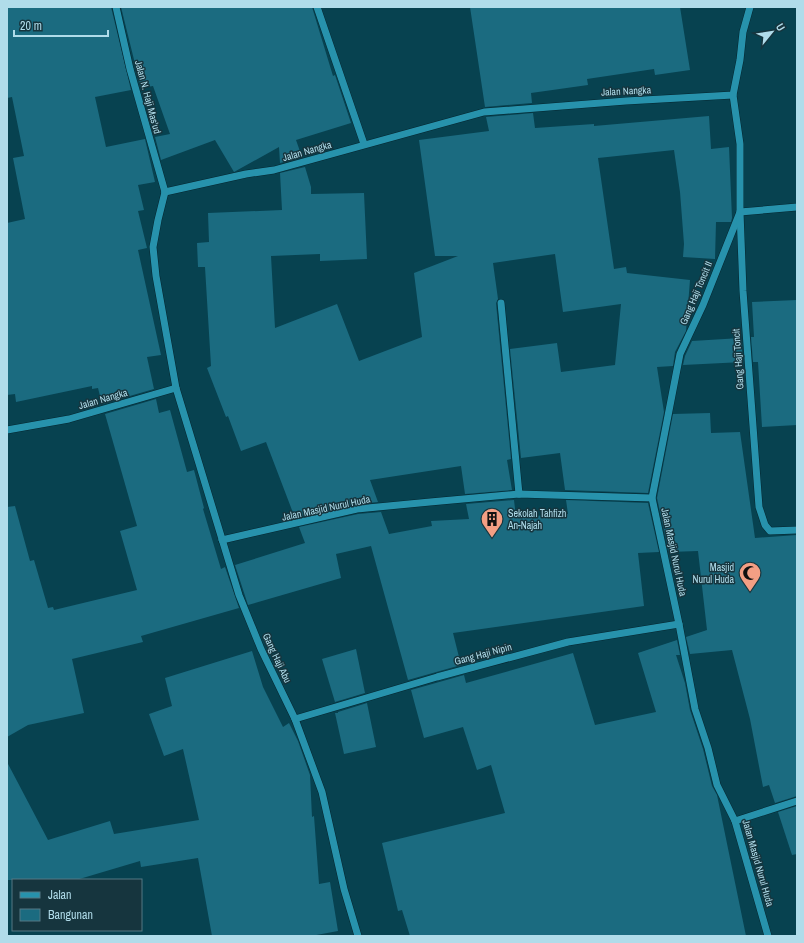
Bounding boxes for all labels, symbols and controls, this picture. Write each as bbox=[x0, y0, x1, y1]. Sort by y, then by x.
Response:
scale bar bbox=[14, 12, 108, 38]
north arrow bbox=[752, 12, 792, 52]
text: 20 m bbox=[20, 18, 42, 34]
text: U bbox=[773, 21, 788, 33]
street label: Jalan N. Haji Mas'ud bbox=[132, 59, 164, 135]
street label: Jalan Nangka bbox=[601, 83, 652, 99]
street label: Jalan Nangka bbox=[281, 138, 333, 164]
street label: Gang Haji Toncit II bbox=[677, 259, 715, 327]
street label: Gang Haji Toncit bbox=[729, 327, 747, 390]
street label: Jalan Nangka bbox=[77, 386, 129, 412]
street label: Jalan Masjid Nurul Huda bbox=[281, 492, 372, 524]
building icon: Sekolah Tahfizh An-Najah bbox=[479, 506, 505, 539]
place label: Sekolah Tahfizh An-Najah bbox=[507, 507, 566, 532]
street label: Jalan Masjid Nurul Huda bbox=[658, 507, 690, 598]
mosque icon: Masjid Nurul Huda bbox=[737, 560, 763, 593]
place label: Masjid Nurul Huda bbox=[693, 561, 734, 586]
street label: Gang Haji Abu bbox=[260, 631, 294, 685]
street label: Gang Haji Nipin bbox=[453, 640, 513, 668]
street label: Jalan Masjid Nurul Huda bbox=[739, 818, 777, 908]
legend bbox=[12, 879, 142, 931]
text: Jalan bbox=[48, 887, 72, 903]
text: Bangunan bbox=[48, 907, 93, 923]

